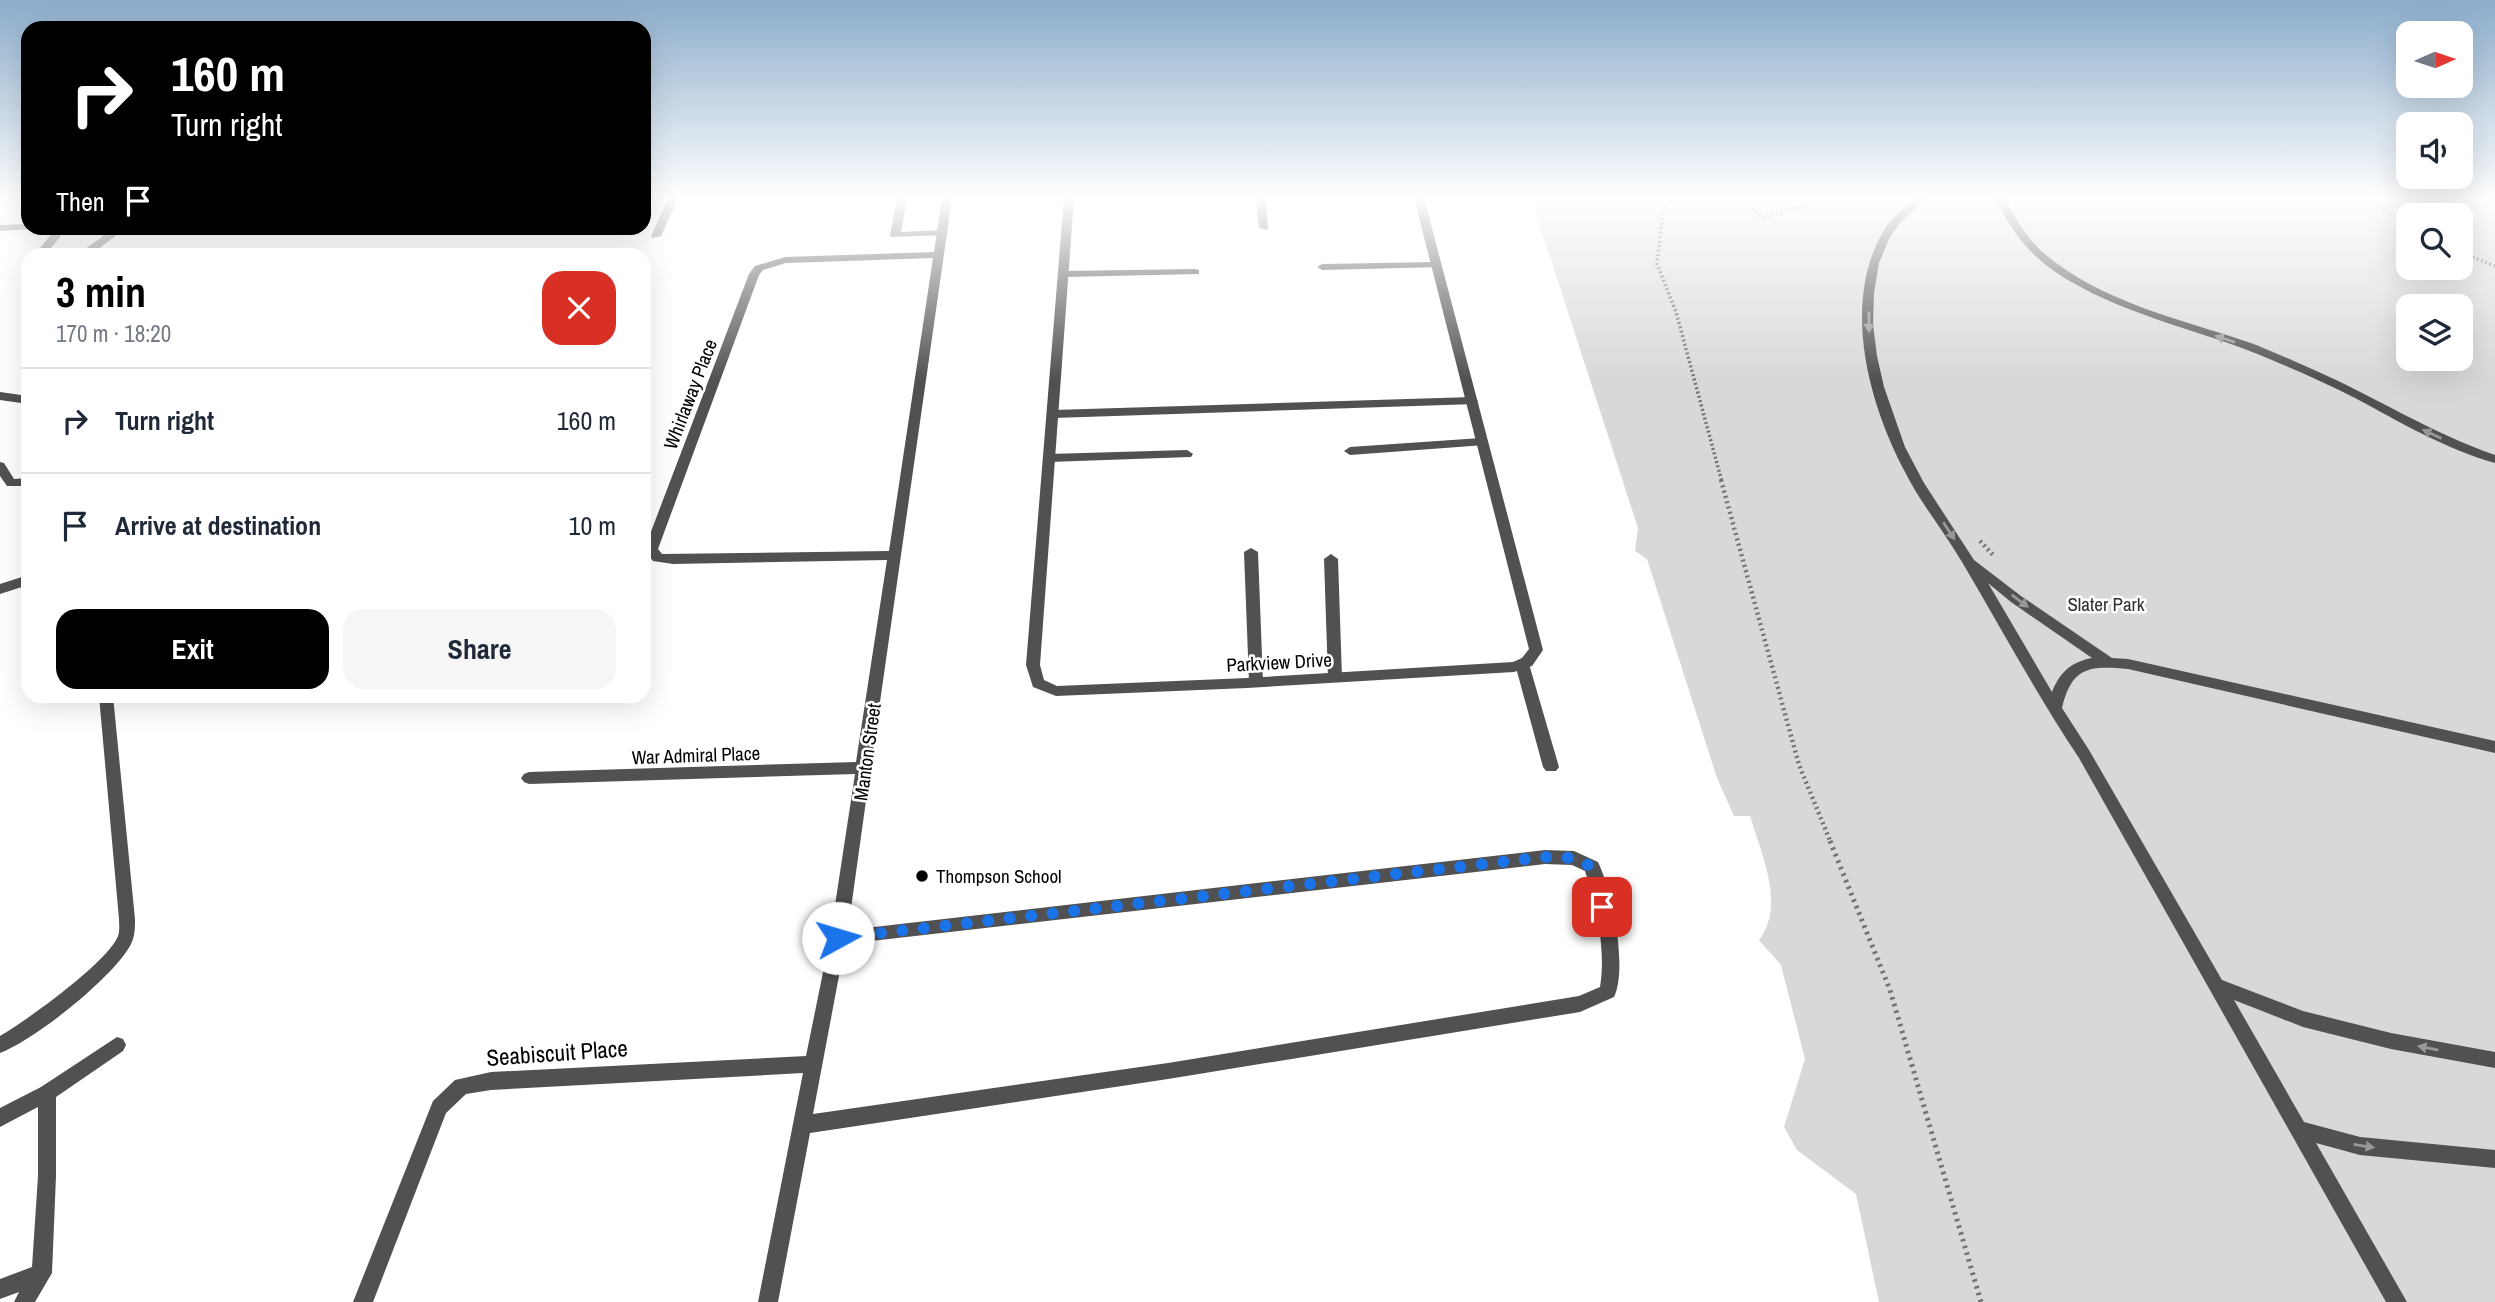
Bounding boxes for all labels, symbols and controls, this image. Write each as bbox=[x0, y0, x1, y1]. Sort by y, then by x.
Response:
north arrow bbox=[2396, 21, 2473, 98]
map controls bbox=[2396, 21, 2473, 371]
text: 160 m bbox=[171, 40, 285, 106]
icon: right bbox=[56, 49, 147, 140]
text: Turn right bbox=[171, 103, 283, 146]
button: sound bbox=[2396, 112, 2473, 189]
icon: arrive bbox=[119, 182, 157, 220]
text: Then bbox=[56, 184, 105, 219]
button: search bbox=[2396, 203, 2473, 280]
text: 3 min bbox=[56, 264, 146, 320]
button: close bbox=[542, 271, 616, 345]
button: layers bbox=[2396, 294, 2473, 371]
one-way arrow bbox=[1863, 312, 1875, 334]
text: 170 m · 18:20 bbox=[56, 318, 171, 349]
one-way arrow bbox=[2214, 333, 2235, 344]
street label: Whirlaway Place bbox=[657, 335, 723, 453]
icon: right bbox=[56, 402, 94, 440]
text: Turn right bbox=[115, 403, 214, 438]
text: 160 m bbox=[557, 403, 616, 438]
one-way arrow bbox=[2421, 428, 2442, 439]
icon: arrive bbox=[56, 507, 94, 545]
text: Arrive at destination bbox=[115, 508, 321, 543]
text: 10 m bbox=[569, 508, 616, 543]
one-way arrow bbox=[1942, 522, 1956, 540]
park label: Slater Park bbox=[2067, 591, 2145, 617]
one-way arrow bbox=[2011, 594, 2029, 608]
button: Exit bbox=[56, 609, 329, 689]
button: Share bbox=[343, 609, 616, 689]
street label: Parkview Drive bbox=[1226, 646, 1332, 678]
street label: Manton Street bbox=[847, 701, 887, 802]
street label: War Admiral Place bbox=[631, 740, 761, 770]
place label: Thompson School bbox=[936, 863, 1062, 889]
marker: Thompson School bbox=[914, 868, 930, 884]
pin bbox=[1572, 877, 1632, 937]
icon: arrive bbox=[1583, 888, 1621, 926]
position arrow bbox=[801, 901, 875, 975]
street label: Seabiscuit Place bbox=[485, 1032, 629, 1073]
one-way arrow bbox=[2417, 1042, 2439, 1053]
one-way arrow bbox=[2353, 1141, 2375, 1152]

